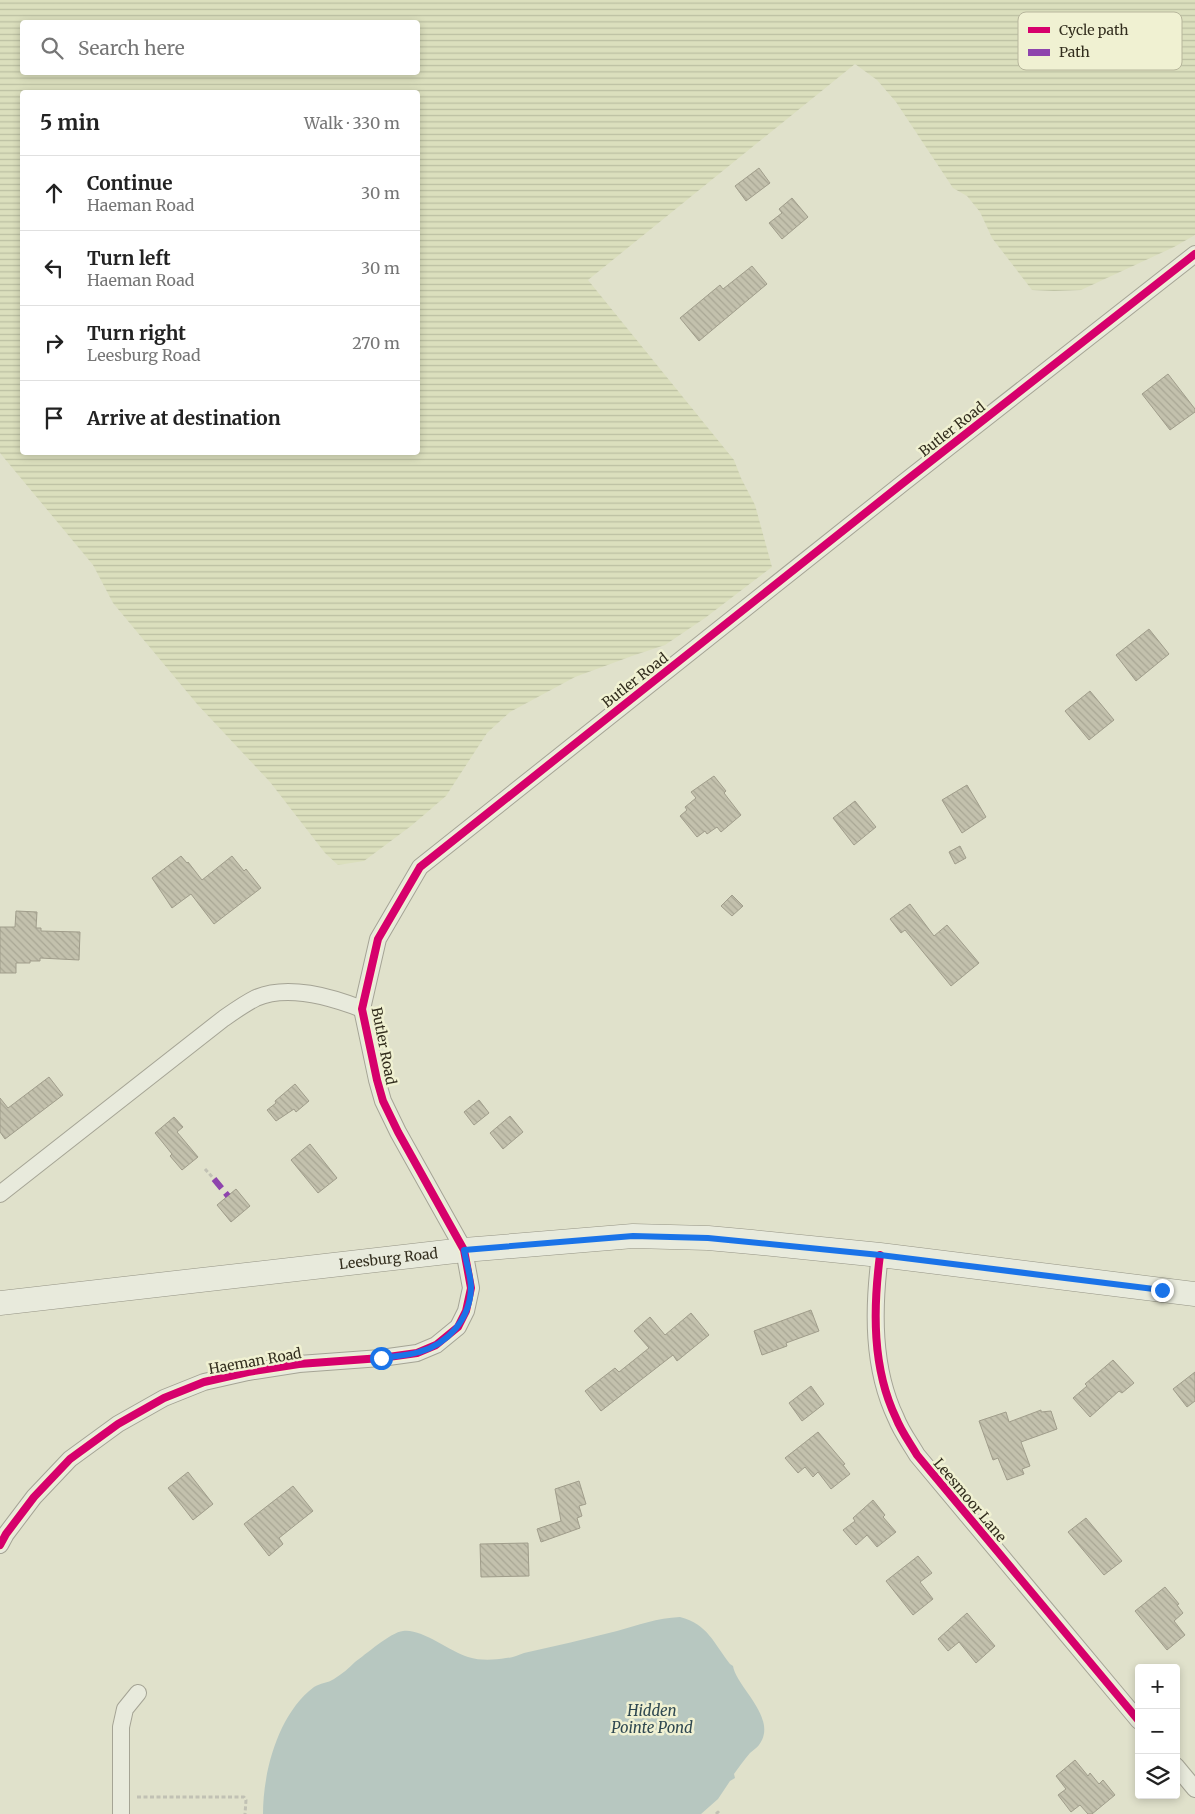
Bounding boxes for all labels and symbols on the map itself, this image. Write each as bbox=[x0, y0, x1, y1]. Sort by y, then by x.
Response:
legend bbox=[1018, 12, 1182, 70]
text: Cycle path bbox=[1059, 21, 1129, 39]
text: Path bbox=[1059, 43, 1090, 61]
street label: Butler Road bbox=[915, 397, 989, 460]
street label: Butler Road bbox=[598, 648, 672, 711]
street label: Butler Road bbox=[368, 1006, 400, 1087]
street label: Leesburg Road bbox=[338, 1244, 440, 1273]
route end bbox=[1151, 1279, 1174, 1302]
street label: Haeman Road bbox=[207, 1344, 303, 1378]
route start bbox=[370, 1347, 393, 1370]
street label: Leesmoor Lane bbox=[930, 1454, 1010, 1546]
water label: Hidden Pointe Pond bbox=[611, 1701, 693, 1737]

